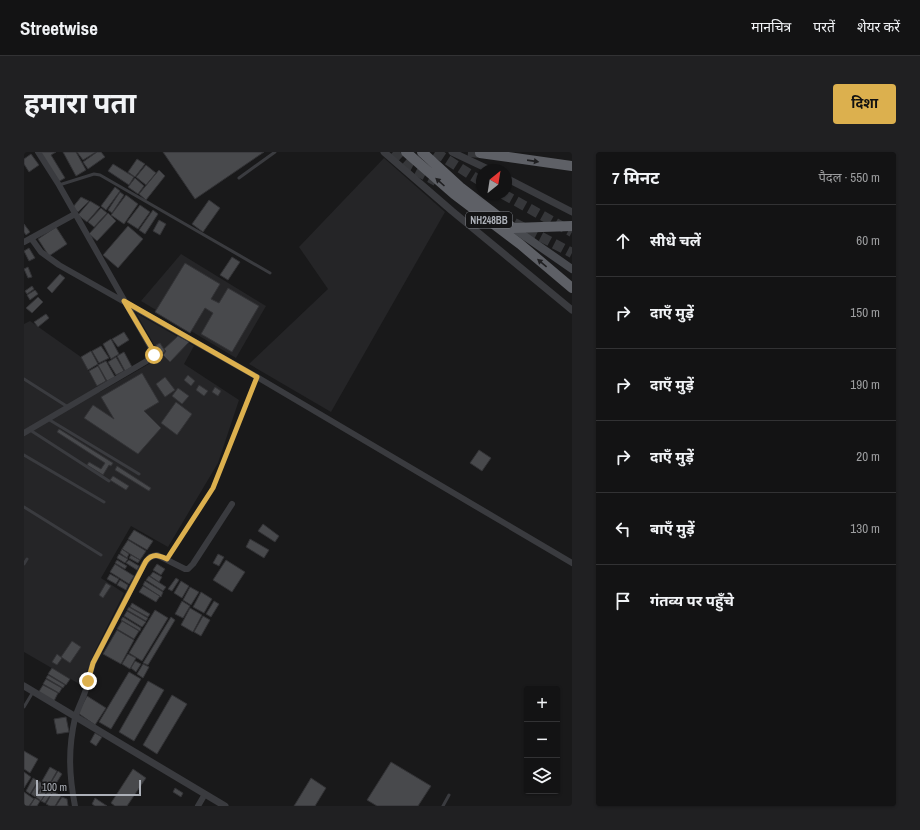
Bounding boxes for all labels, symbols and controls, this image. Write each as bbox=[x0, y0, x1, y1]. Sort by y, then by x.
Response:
text: Streetwise bbox=[20, 15, 98, 41]
text: मानचित्र bbox=[751, 18, 791, 36]
text: परतें bbox=[813, 18, 835, 36]
text: शेयर करें bbox=[857, 18, 900, 36]
text: हमारा पता bbox=[24, 84, 136, 122]
button: दिशा bbox=[833, 84, 896, 124]
one-way arrow bbox=[527, 157, 539, 164]
north arrow bbox=[476, 164, 512, 200]
text: 7 मिनट bbox=[612, 166, 659, 189]
text: पैदल · 550 m bbox=[818, 169, 880, 186]
one-way arrow bbox=[435, 178, 445, 187]
road number: NH248BB bbox=[466, 212, 512, 228]
icon: ahead bbox=[612, 230, 634, 252]
text: सीधे चलें bbox=[650, 230, 701, 251]
text: 60 m bbox=[856, 232, 880, 249]
one-way arrow bbox=[537, 258, 548, 267]
icon: right bbox=[612, 302, 634, 324]
text: दाएँ मुड़ें bbox=[650, 302, 694, 323]
text: 150 m bbox=[850, 304, 880, 321]
route start bbox=[145, 346, 163, 364]
icon: right bbox=[612, 374, 634, 396]
text: दाएँ मुड़ें bbox=[650, 374, 694, 395]
text: 190 m bbox=[850, 376, 880, 393]
icon: right bbox=[612, 446, 634, 468]
text: दाएँ मुड़ें bbox=[650, 446, 694, 467]
text: 20 m bbox=[856, 448, 880, 465]
icon: left bbox=[612, 518, 634, 540]
text: बाएँ मुड़ें bbox=[650, 518, 695, 539]
text: 130 m bbox=[850, 520, 880, 537]
icon: arrive bbox=[612, 590, 634, 612]
text: गंतव्य पर पहुँचे bbox=[650, 590, 734, 611]
route end bbox=[79, 672, 97, 690]
map controls bbox=[524, 686, 560, 794]
button: + bbox=[524, 686, 560, 722]
button: − bbox=[524, 722, 560, 758]
button: layers bbox=[524, 758, 560, 794]
scale bar bbox=[36, 778, 141, 797]
text: 100 m bbox=[42, 780, 67, 794]

